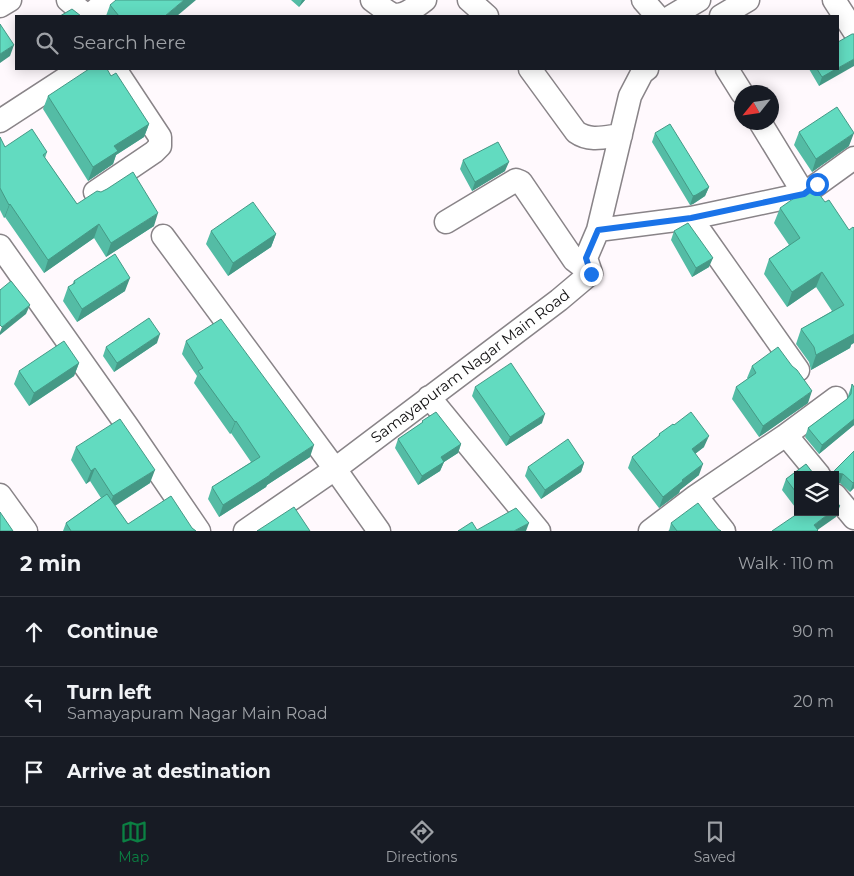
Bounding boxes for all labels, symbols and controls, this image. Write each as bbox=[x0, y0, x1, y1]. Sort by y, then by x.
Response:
search box bbox=[15, 15, 839, 70]
icon: search bbox=[33, 29, 61, 57]
text: Search here bbox=[73, 31, 186, 54]
north arrow bbox=[734, 85, 779, 130]
route start bbox=[806, 173, 829, 196]
route end bbox=[580, 263, 603, 286]
street label: Samayapuram Nagar Main Road bbox=[367, 285, 573, 447]
map controls bbox=[794, 471, 839, 516]
button: layers bbox=[794, 471, 839, 516]
text: 2 min bbox=[20, 551, 81, 576]
text: Walk · 110 m bbox=[738, 554, 834, 573]
icon: ahead bbox=[20, 618, 48, 646]
text: Continue bbox=[67, 620, 158, 643]
text: 90 m bbox=[792, 622, 834, 641]
text: Turn left bbox=[67, 681, 152, 704]
icon: left bbox=[20, 688, 48, 716]
text: 20 m bbox=[793, 692, 834, 711]
text: Samayapuram Nagar Main Road bbox=[67, 704, 327, 723]
icon: arrive bbox=[20, 758, 48, 786]
text: Arrive at destination bbox=[67, 760, 271, 783]
tab: Map bbox=[118, 818, 149, 866]
tab: Directions bbox=[386, 818, 457, 866]
tab: Saved bbox=[694, 818, 736, 866]

